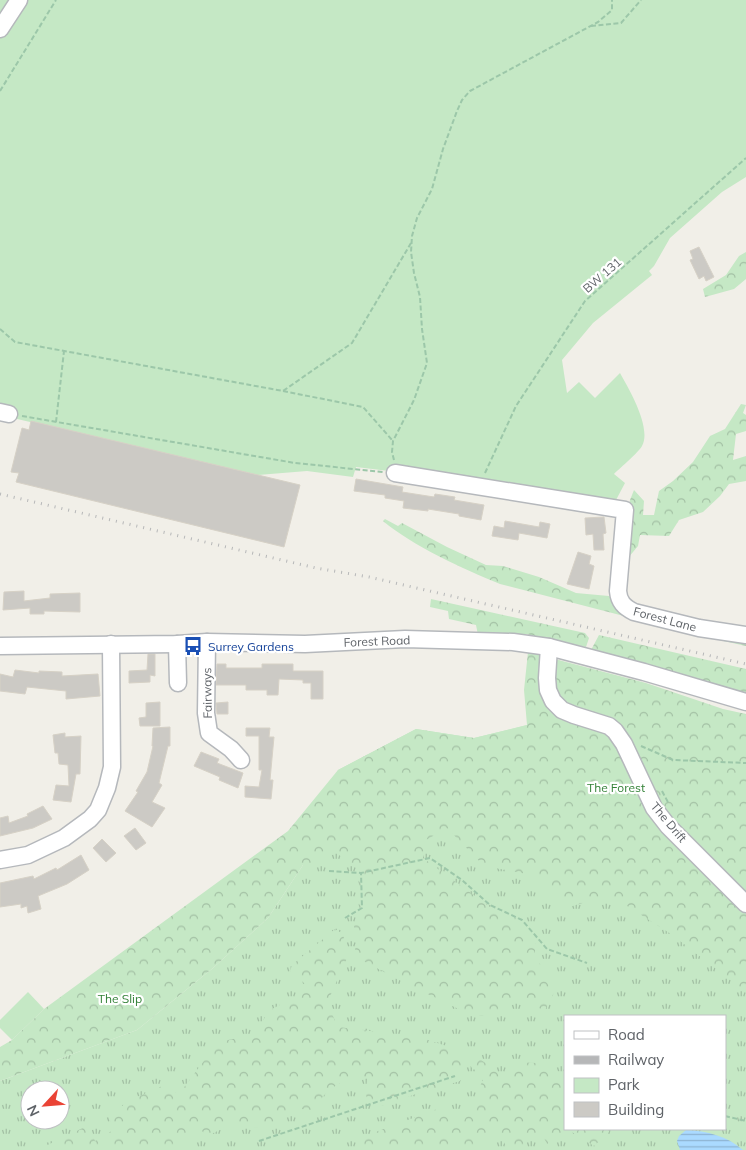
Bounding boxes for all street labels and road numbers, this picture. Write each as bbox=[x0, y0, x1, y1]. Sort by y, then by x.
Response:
street label: BW 131 bbox=[580, 254, 624, 296]
street label: Forest Lane bbox=[632, 603, 698, 635]
street label: Forest Road bbox=[343, 632, 411, 650]
street label: Fairways bbox=[199, 667, 215, 719]
street label: The Drift bbox=[648, 799, 690, 845]

